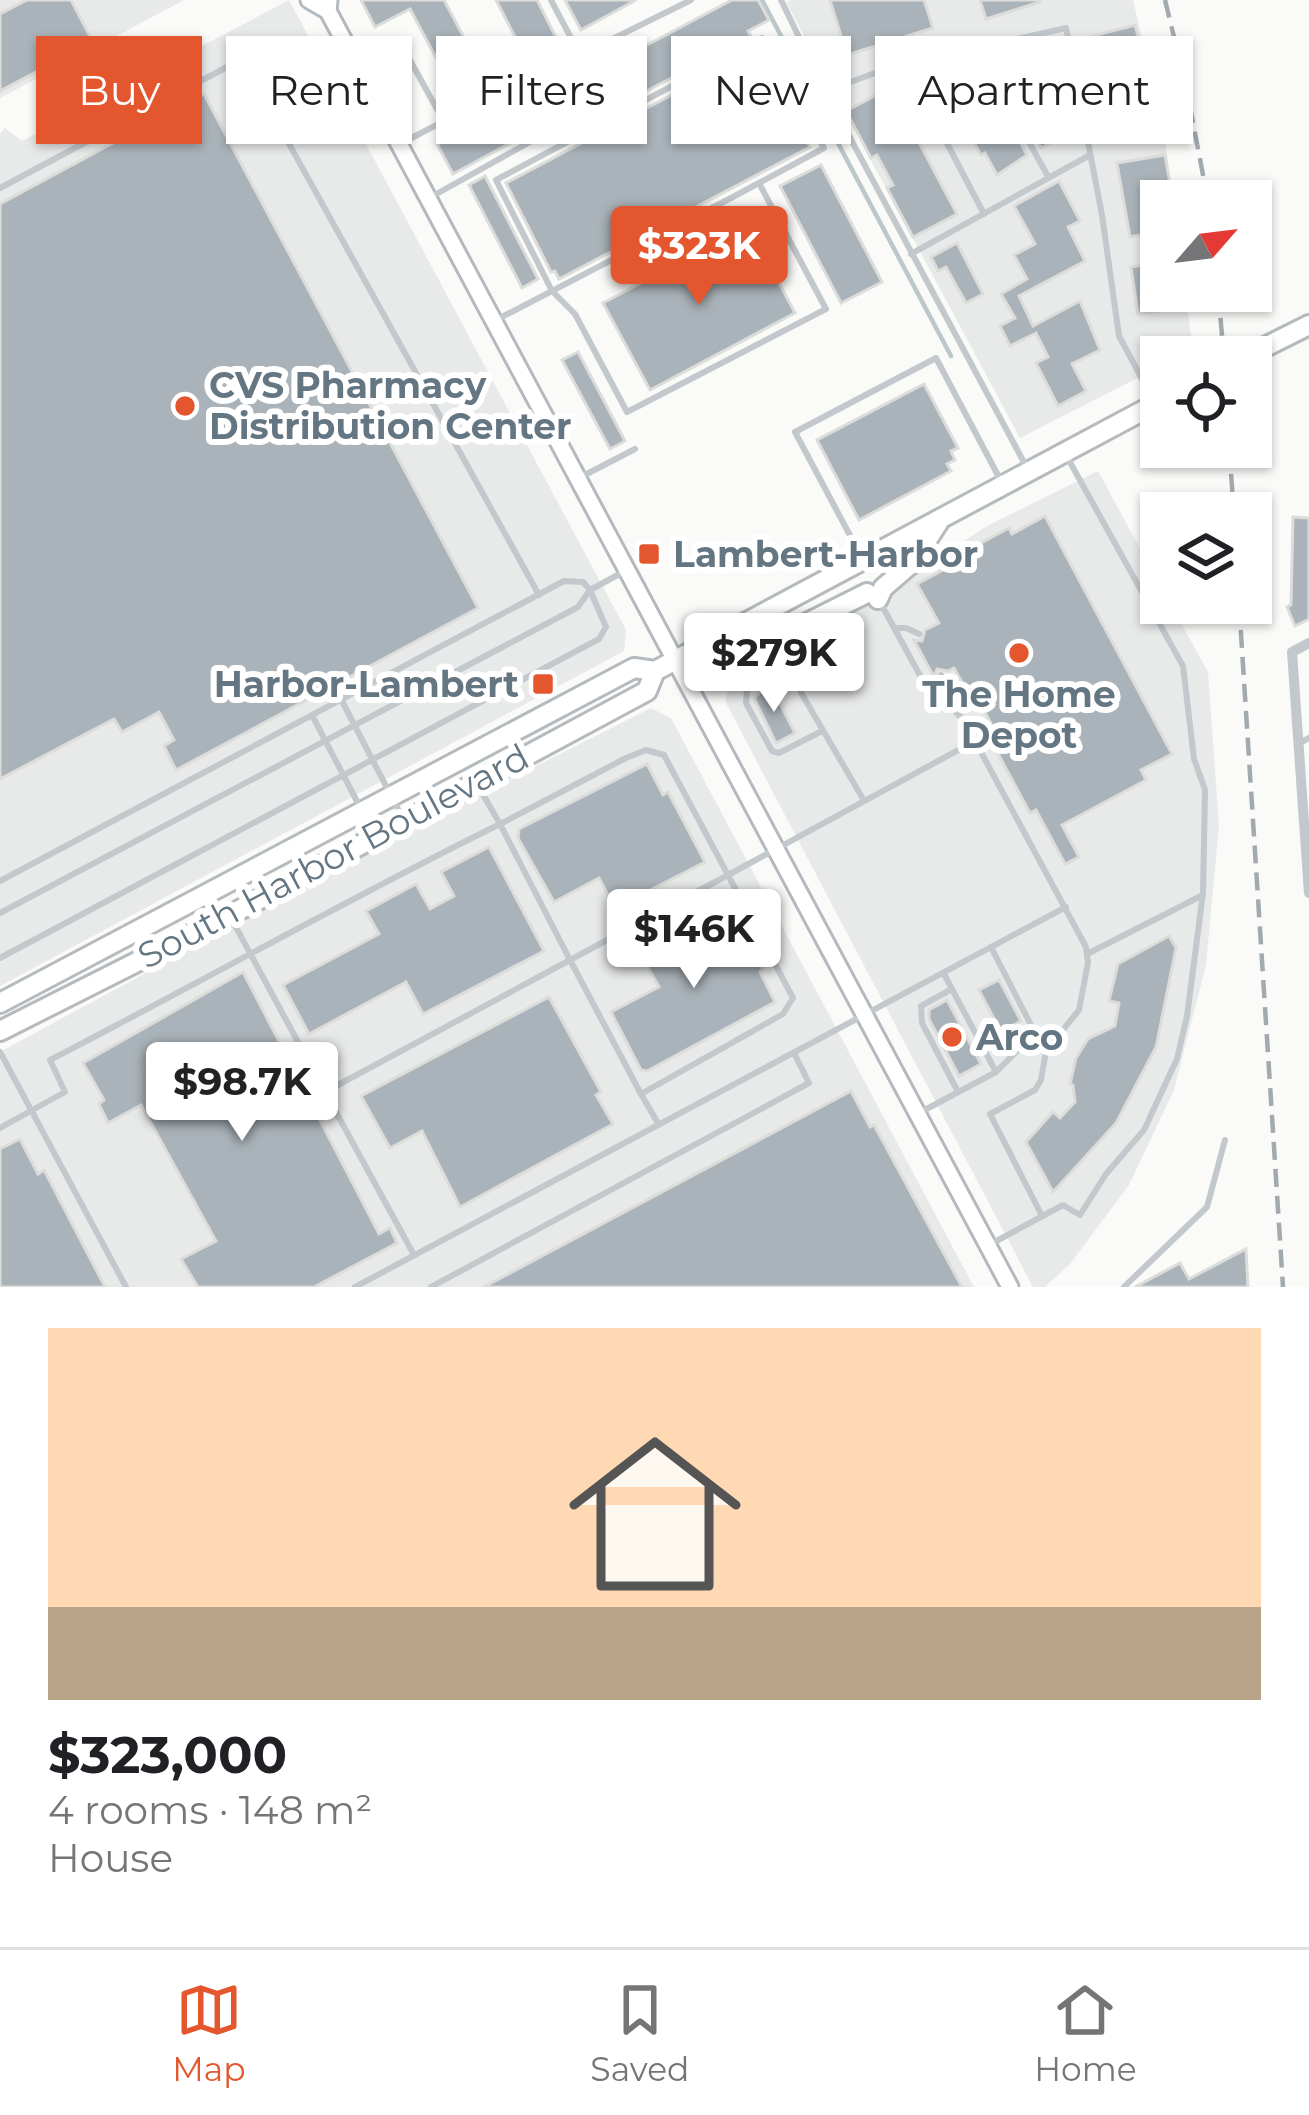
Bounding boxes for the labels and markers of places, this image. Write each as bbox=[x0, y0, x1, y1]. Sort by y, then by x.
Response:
pin: $323K bbox=[615, 206, 783, 308]
place label: CVS Pharmacy Distribution Center bbox=[209, 363, 572, 448]
marker: CVS Pharmacy Distribution Center bbox=[172, 393, 198, 419]
place label: Lambert-Harbor bbox=[673, 532, 978, 576]
marker: Lambert-Harbor bbox=[636, 541, 662, 567]
pin: $279K bbox=[690, 613, 858, 715]
marker: The Home Depot bbox=[1006, 640, 1032, 666]
place label: Harbor-Lambert bbox=[214, 662, 519, 706]
marker: Harbor-Lambert bbox=[530, 671, 556, 697]
place label: The Home Depot bbox=[922, 672, 1116, 757]
pin: $146K bbox=[610, 889, 778, 991]
place label: Arco bbox=[975, 1015, 1063, 1059]
marker: Arco bbox=[939, 1024, 965, 1050]
pin: $98.7K bbox=[144, 1042, 340, 1144]

